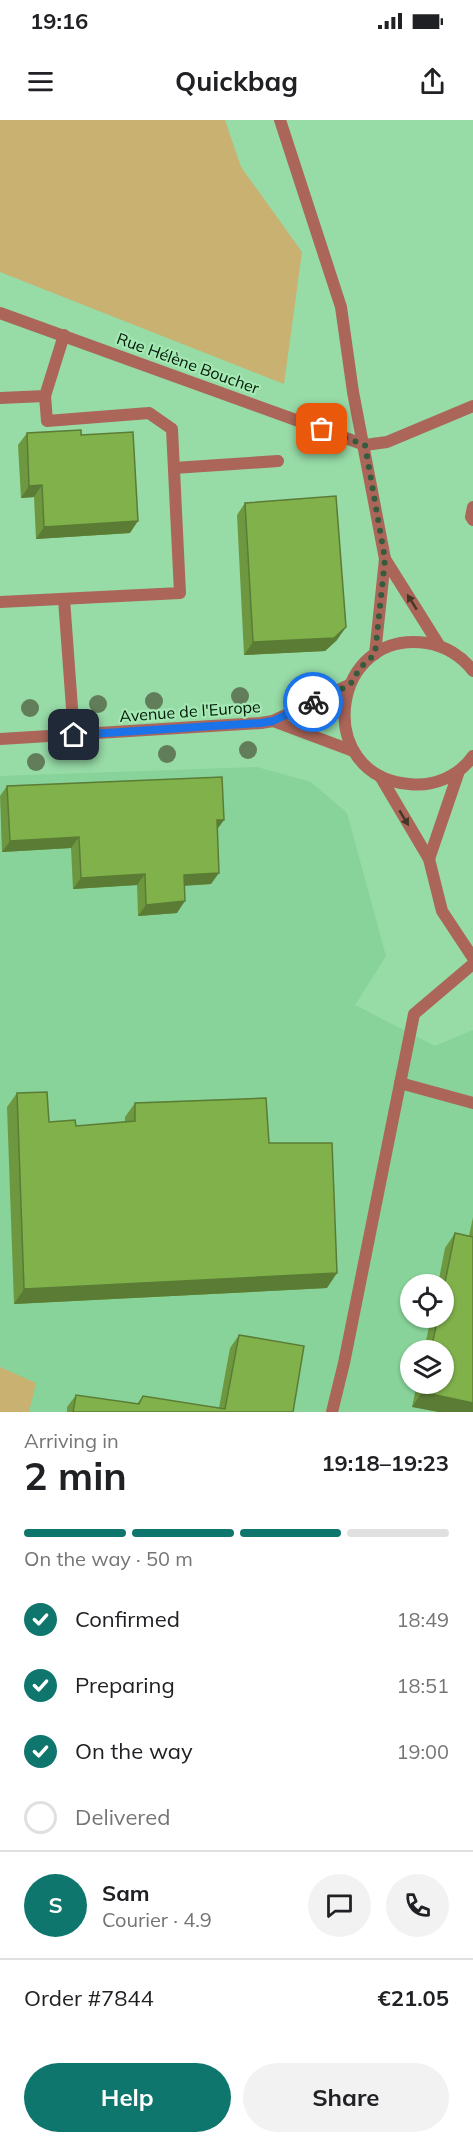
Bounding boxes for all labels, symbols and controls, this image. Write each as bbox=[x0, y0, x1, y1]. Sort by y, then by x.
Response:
text: 19:16 bbox=[30, 7, 88, 35]
text: Quickbag bbox=[175, 64, 298, 98]
icon: menu bbox=[24, 65, 57, 98]
icon: share bbox=[416, 65, 449, 98]
street label: Rue Hélène Boucher bbox=[114, 328, 262, 398]
pin bbox=[296, 403, 347, 454]
icon: bag bbox=[305, 412, 338, 445]
one-way arrow bbox=[406, 594, 417, 610]
courier bbox=[283, 672, 343, 732]
icon: bike bbox=[297, 686, 330, 719]
street label: Avenue de l'Europe bbox=[119, 696, 261, 726]
pin bbox=[48, 709, 99, 760]
icon: home bbox=[57, 718, 90, 751]
one-way arrow bbox=[399, 810, 410, 826]
map controls bbox=[400, 1274, 454, 1394]
button: locate bbox=[400, 1274, 454, 1328]
button: layers bbox=[400, 1340, 454, 1394]
text: Arriving in bbox=[24, 1428, 119, 1453]
text: 19:18–19:23 bbox=[321, 1449, 449, 1477]
text: 2 min bbox=[24, 1451, 127, 1500]
text: On the way · 50 m bbox=[24, 1546, 193, 1571]
icon: check bbox=[24, 1603, 57, 1636]
text: Confirmed bbox=[75, 1605, 180, 1633]
text: 18:49 bbox=[396, 1607, 449, 1632]
icon: check bbox=[24, 1669, 57, 1702]
text: Preparing bbox=[75, 1671, 175, 1699]
text: 18:51 bbox=[396, 1673, 449, 1698]
icon: check bbox=[24, 1735, 57, 1768]
text: On the way bbox=[75, 1737, 193, 1765]
text: 19:00 bbox=[396, 1739, 449, 1764]
text: Delivered bbox=[75, 1803, 170, 1831]
button: chat bbox=[308, 1874, 371, 1937]
button: phone bbox=[386, 1874, 449, 1937]
text: Sam bbox=[102, 1879, 150, 1907]
text: S bbox=[48, 1891, 63, 1919]
text: Courier · 4.9 bbox=[102, 1907, 212, 1932]
text: Order #7844 bbox=[24, 1984, 154, 2012]
text: €21.05 bbox=[378, 1984, 449, 2012]
button: Help bbox=[24, 2063, 231, 2132]
button: Share bbox=[243, 2063, 449, 2132]

